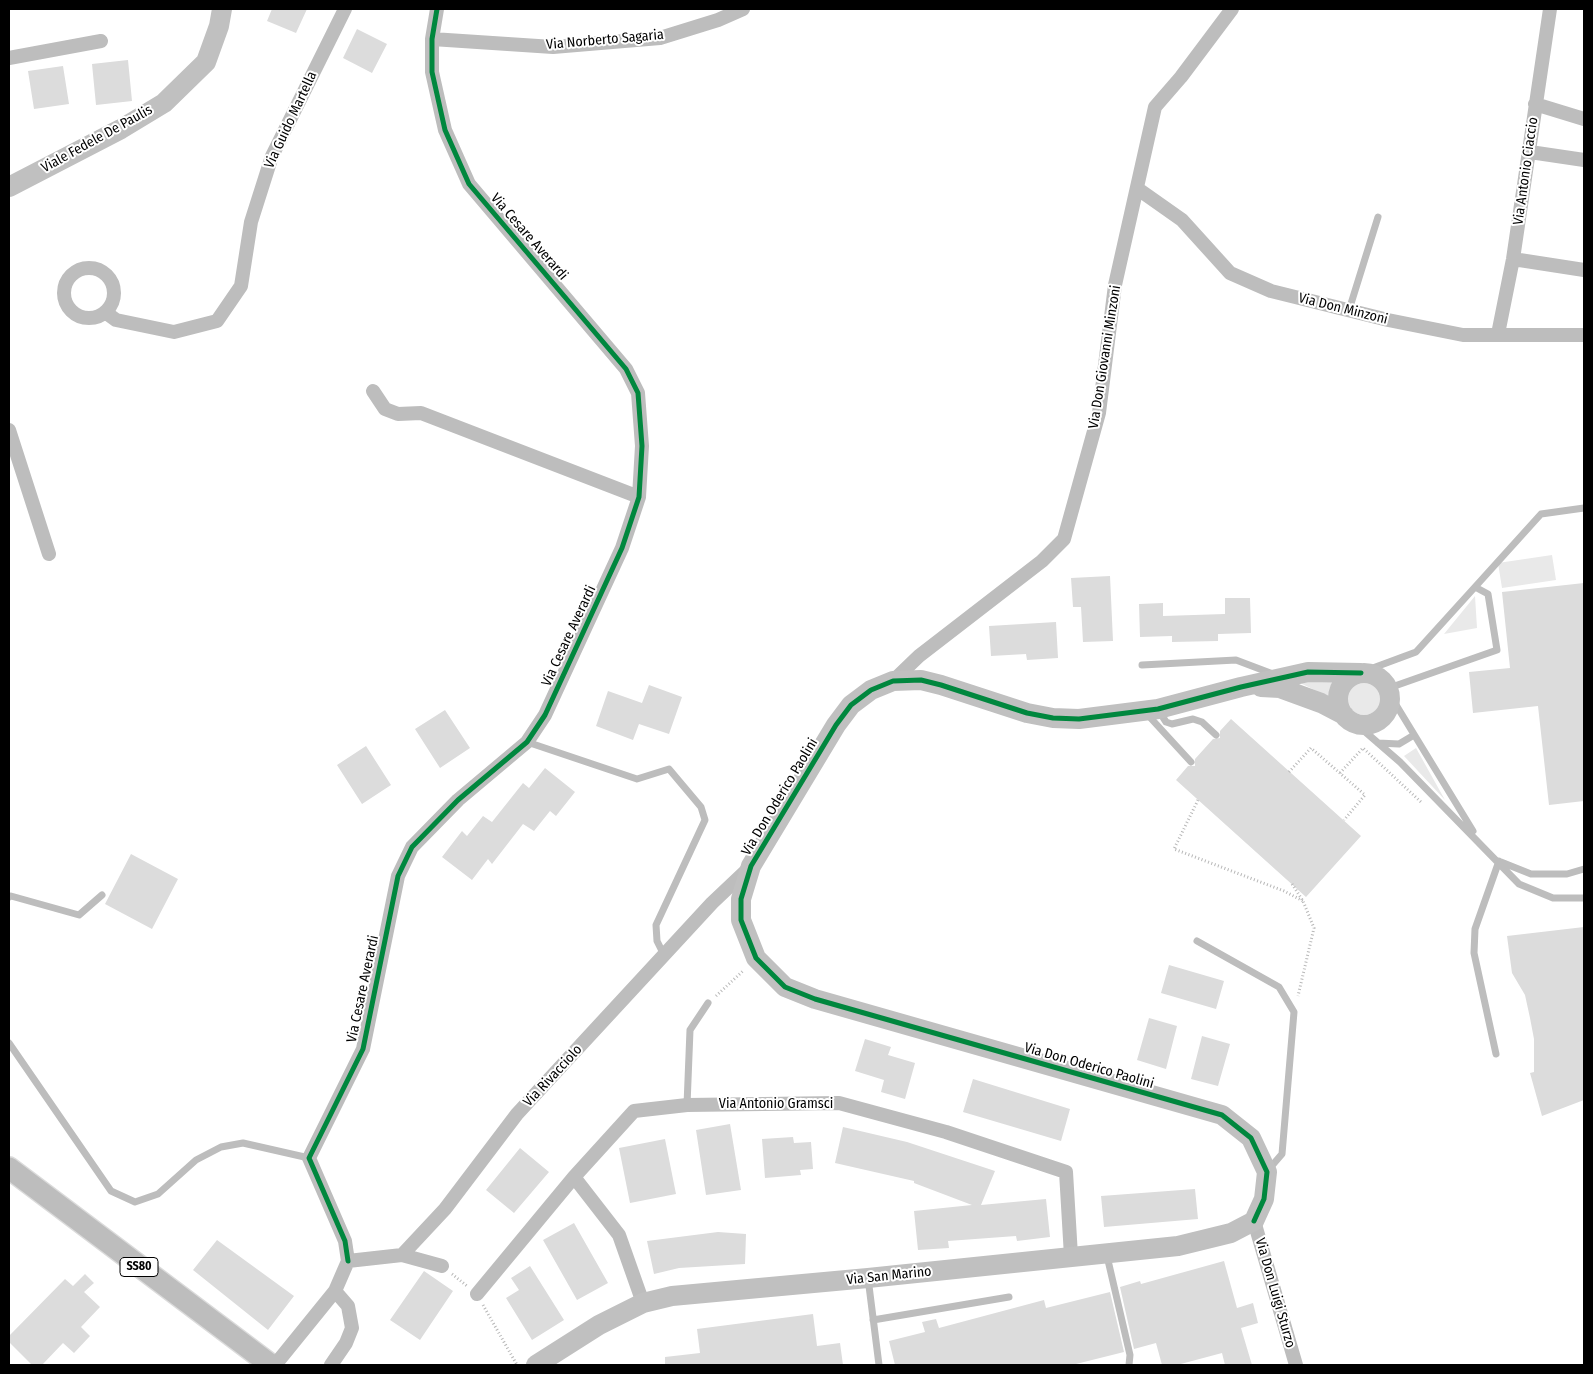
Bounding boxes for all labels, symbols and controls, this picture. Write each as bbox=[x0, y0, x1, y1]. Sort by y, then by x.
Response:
street label: Via Norberto Sagaria bbox=[546, 26, 664, 54]
street label: Via Guido Martella bbox=[261, 69, 321, 171]
street label: Viale Fedele De Paulis bbox=[39, 102, 155, 176]
street label: Via Antonio Ciaccio bbox=[1510, 116, 1542, 226]
street label: Via Cesare Averardi bbox=[487, 190, 571, 284]
street label: Via Don Giovanni Minzoni bbox=[1085, 284, 1125, 430]
street label: Via Don Minzoni bbox=[1297, 290, 1389, 328]
street label: Via Cesare Averardi bbox=[538, 583, 600, 689]
street label: Via Don Oderico Paolini bbox=[738, 735, 822, 859]
street label: Via Cesare Averardi bbox=[343, 934, 383, 1044]
street label: Via Don Oderico Paolini bbox=[1022, 1039, 1156, 1093]
street label: Via Rivacciolo bbox=[520, 1042, 586, 1110]
street label: Via Antonio Gramsci bbox=[719, 1096, 833, 1112]
street label: Via Don Luigi Sturzo bbox=[1251, 1236, 1299, 1350]
road number: SS80 bbox=[120, 1258, 158, 1276]
street label: Via San Marino bbox=[846, 1263, 932, 1289]

